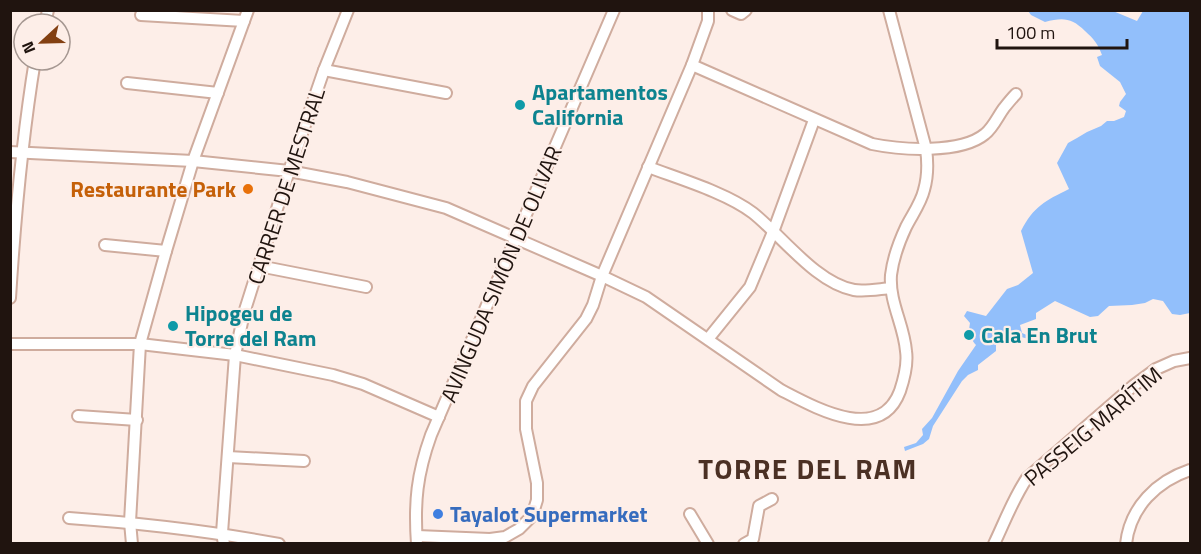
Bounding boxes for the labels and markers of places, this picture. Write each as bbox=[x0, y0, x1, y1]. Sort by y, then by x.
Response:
place label: Apartamentos California bbox=[532, 75, 668, 134]
marker: Apartamentos California bbox=[513, 98, 527, 112]
place label: Restaurante Park bbox=[70, 172, 237, 206]
marker: Restaurante Park bbox=[241, 182, 255, 196]
place label: Hipogeu de Torre del Ram bbox=[185, 296, 317, 355]
place label: Cala En Brut bbox=[981, 318, 1097, 352]
marker: Hipogeu de Torre del Ram bbox=[166, 319, 180, 333]
marker: Cala En Brut bbox=[962, 328, 976, 342]
place label: Tayalot Supermarket bbox=[450, 497, 647, 531]
marker: Tayalot Supermarket bbox=[431, 507, 445, 521]

